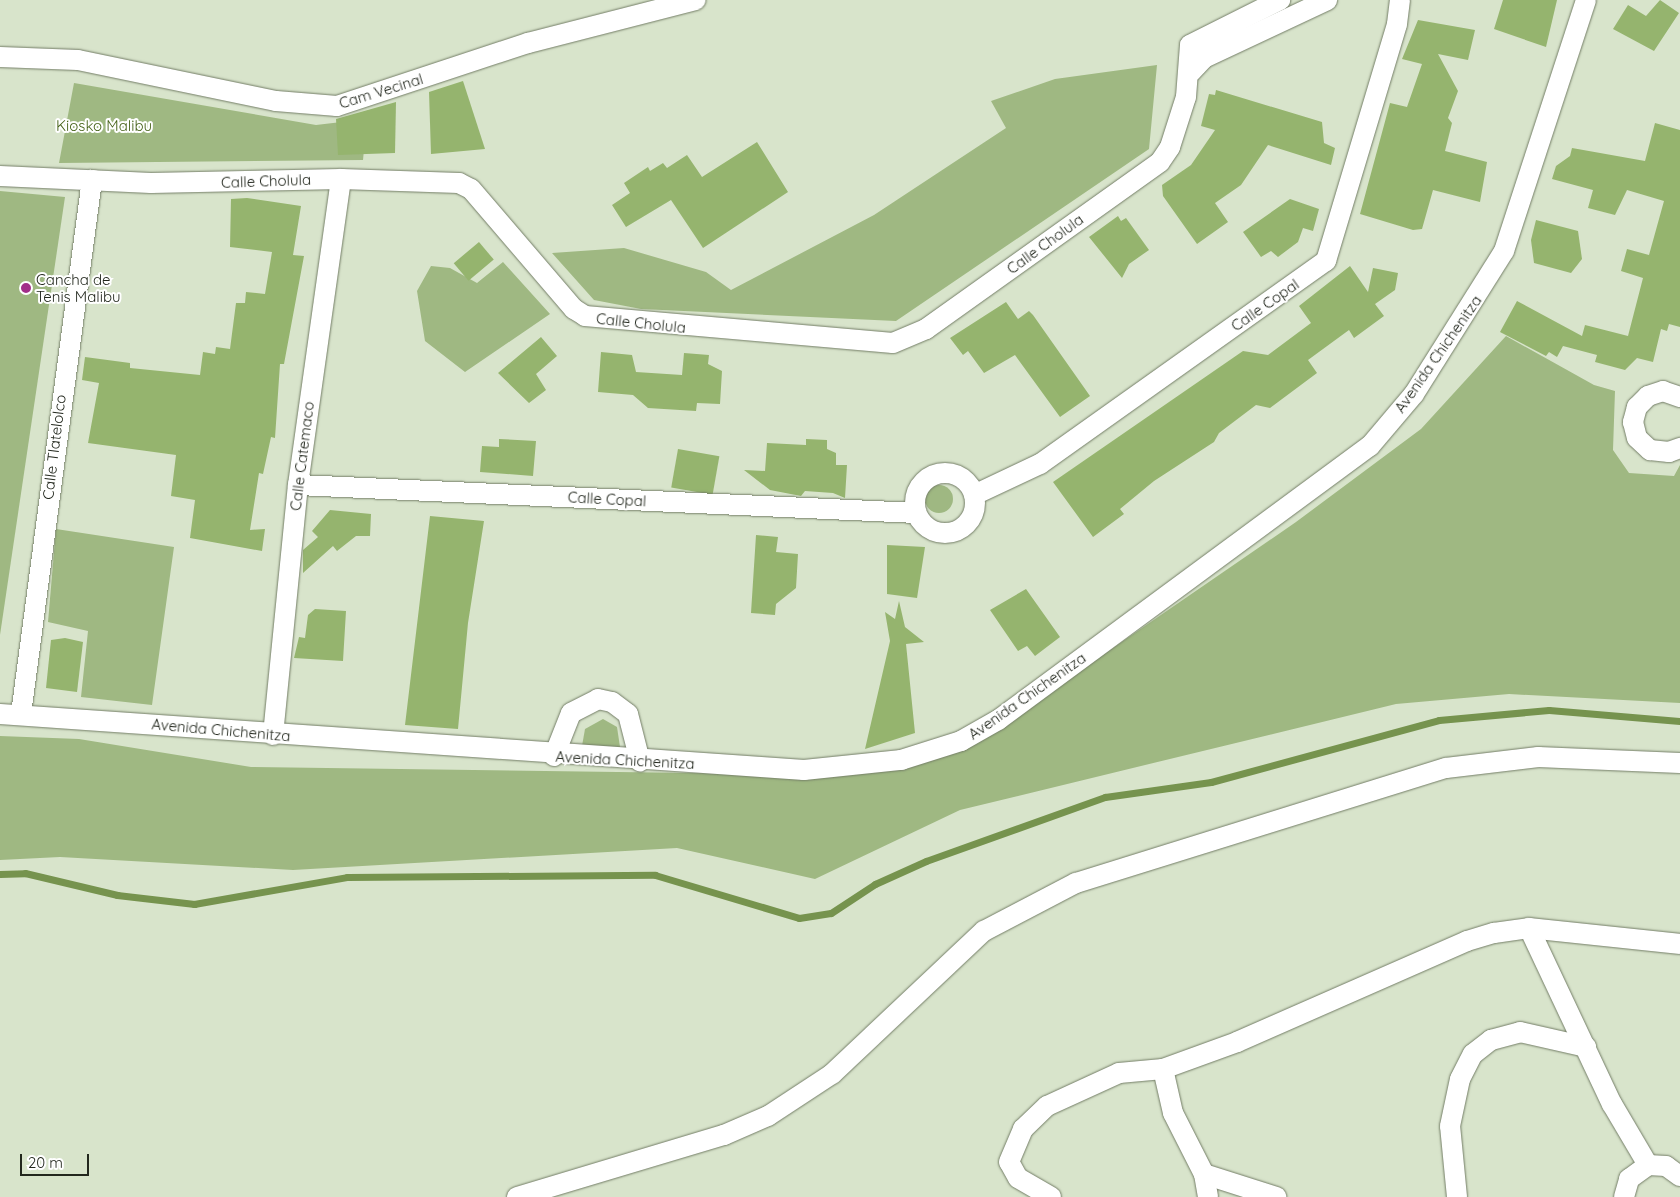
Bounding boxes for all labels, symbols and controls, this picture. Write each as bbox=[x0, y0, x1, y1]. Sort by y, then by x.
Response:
street label: Cam Vecinal bbox=[337, 70, 425, 112]
park label: Kiosko Malibu bbox=[56, 117, 152, 135]
street label: Calle Cholula bbox=[221, 170, 311, 192]
street label: Calle Cholula bbox=[1003, 210, 1087, 278]
place label: Cancha de Tenis Malibu bbox=[36, 270, 121, 305]
street label: Calle Copal bbox=[1228, 275, 1302, 335]
marker: Cancha de Tenis Malibu bbox=[20, 282, 32, 294]
street label: Avenida Chichenitza bbox=[1391, 292, 1485, 416]
street label: Calle Cholula bbox=[595, 309, 687, 337]
street label: Calle Tlatelolco bbox=[39, 393, 69, 501]
street label: Calle Catemaco bbox=[286, 400, 318, 512]
street label: Calle Copal bbox=[567, 488, 647, 510]
street label: Avenida Chichenitza bbox=[965, 649, 1089, 743]
street label: Avenida Chichenitza bbox=[151, 715, 291, 745]
street label: Avenida Chichenitza bbox=[555, 747, 695, 773]
scale bar bbox=[22, 1144, 91, 1176]
text: 20 m bbox=[28, 1153, 63, 1172]

